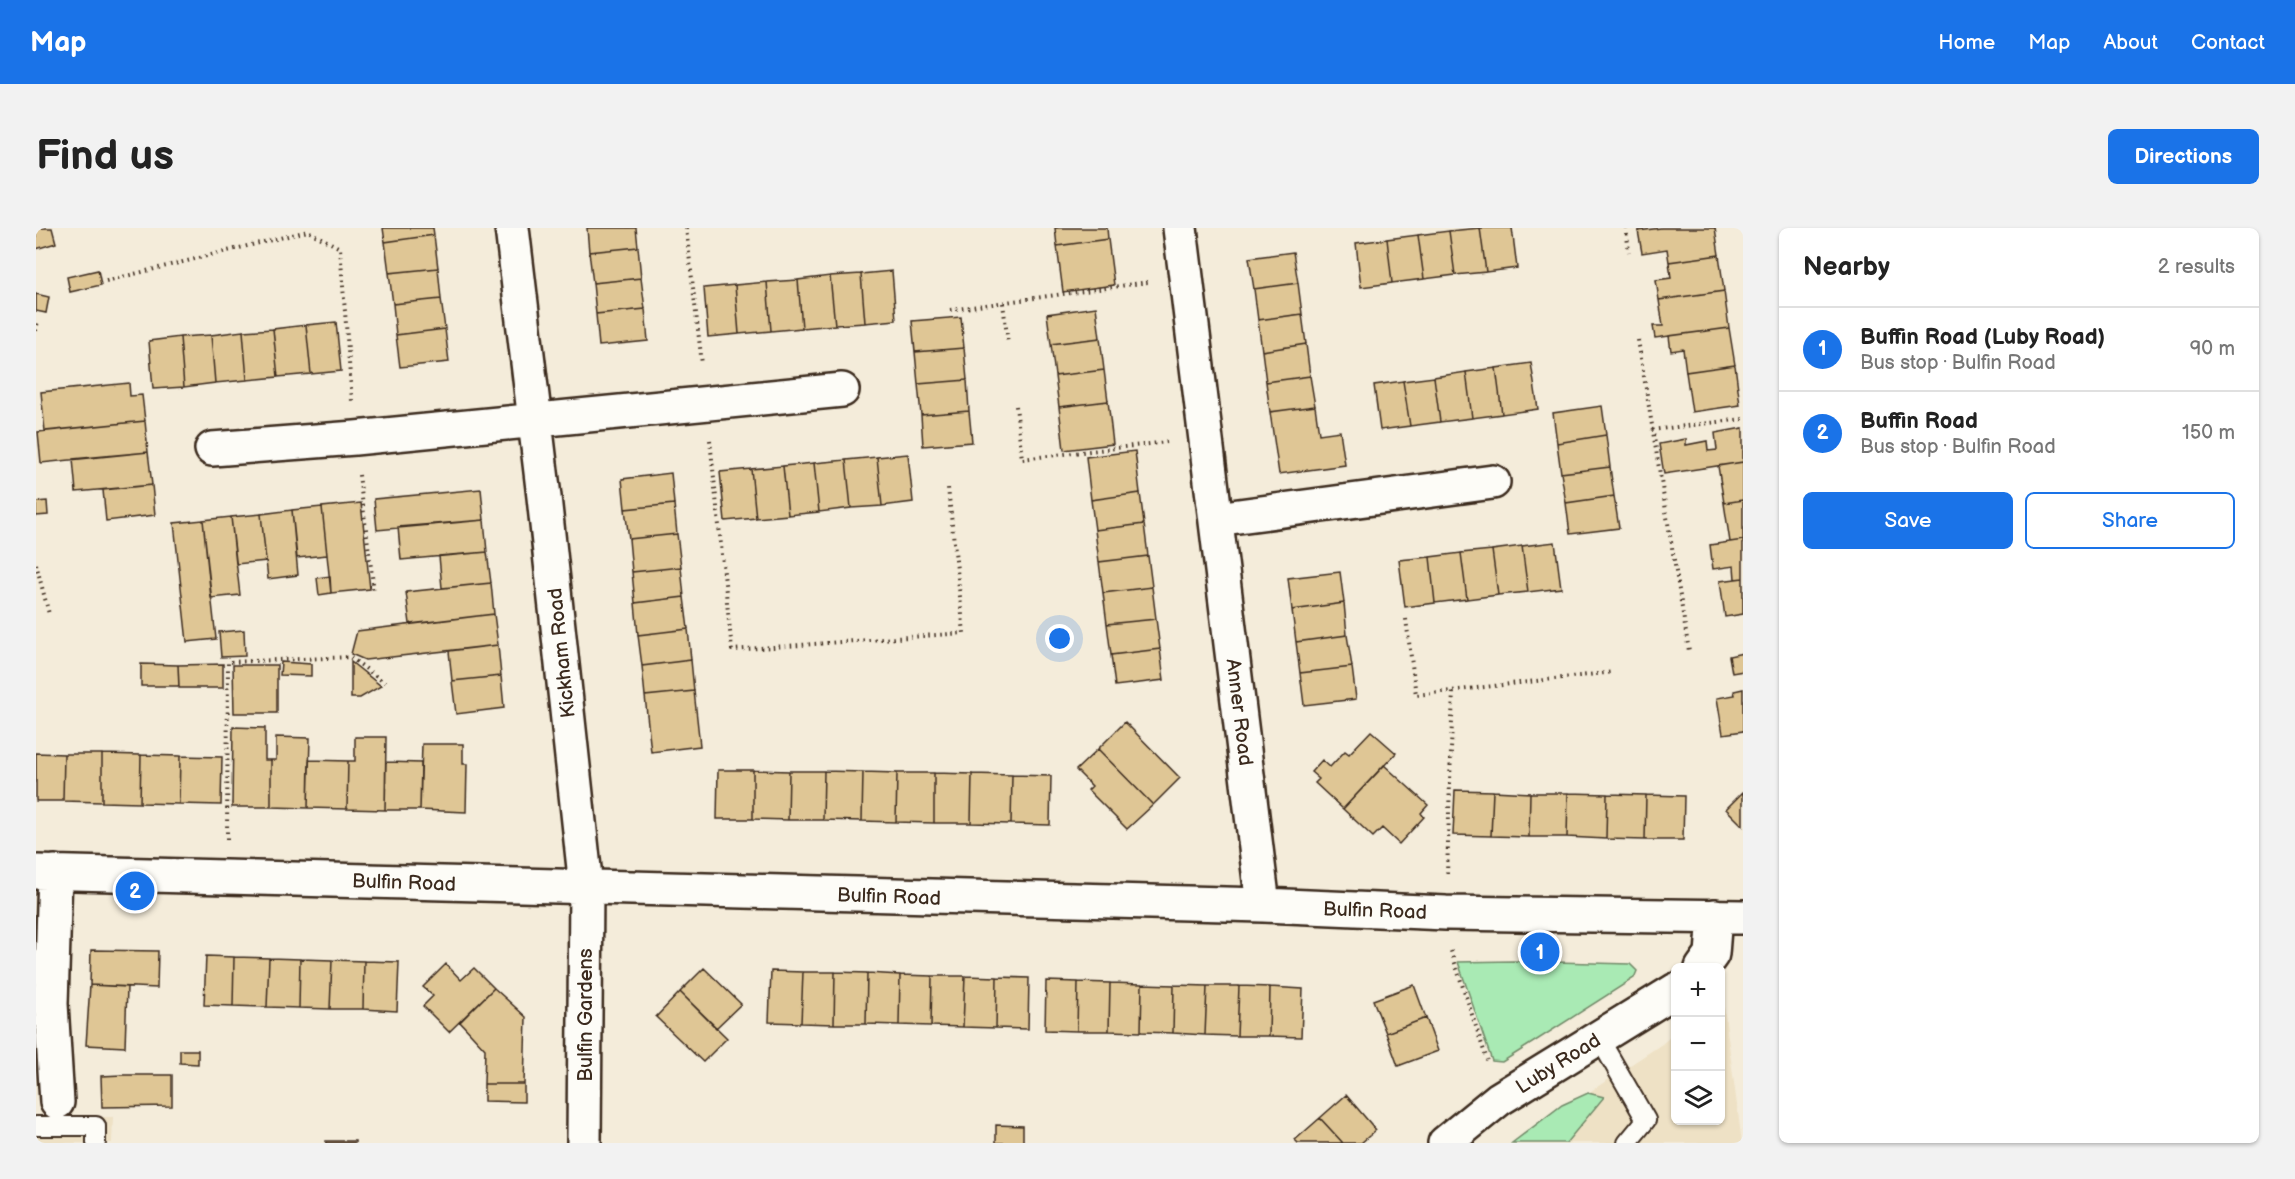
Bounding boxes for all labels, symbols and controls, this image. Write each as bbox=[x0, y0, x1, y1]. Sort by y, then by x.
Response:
text: Map bbox=[30, 26, 86, 59]
text: Home bbox=[1938, 30, 1995, 55]
text: Map bbox=[2028, 30, 2070, 55]
text: About bbox=[2103, 30, 2158, 55]
text: Contact bbox=[2191, 30, 2265, 55]
button: Directions bbox=[2108, 129, 2259, 184]
text: Find us bbox=[36, 131, 174, 182]
text: Nearby bbox=[1803, 252, 1890, 283]
text: 2 results bbox=[2158, 255, 2235, 279]
text: Buffin Road (Luby Road) bbox=[1860, 324, 2105, 351]
text: 1 bbox=[1818, 337, 1827, 361]
text: 90 m bbox=[2190, 337, 2235, 361]
text: Bus stop · Bulfin Road bbox=[1860, 351, 2056, 375]
text: Buffin Road bbox=[1860, 408, 1978, 435]
text: 2 bbox=[1817, 421, 1828, 445]
text: 150 m bbox=[2182, 421, 2235, 445]
text: Bus stop · Bulfin Road bbox=[1860, 435, 2056, 459]
button: Save bbox=[1803, 492, 2013, 549]
button: Share bbox=[2025, 492, 2235, 549]
street label: Kickham Road bbox=[543, 587, 581, 719]
your location bbox=[1045, 624, 1074, 653]
street label: Anner Road bbox=[1221, 657, 1257, 767]
pin: 2 bbox=[116, 868, 154, 914]
street label: Bulfin Road bbox=[352, 869, 456, 897]
street label: Bulfin Road bbox=[837, 883, 941, 911]
street label: Bulfin Road bbox=[1323, 897, 1427, 925]
pin: 1 bbox=[1520, 930, 1560, 974]
street label: Bulfin Gardens bbox=[574, 948, 598, 1082]
map controls bbox=[1671, 963, 1725, 1125]
button: + bbox=[1671, 963, 1725, 1017]
button: − bbox=[1671, 1017, 1725, 1071]
street label: Luby Road bbox=[1512, 1028, 1605, 1099]
button: layers bbox=[1671, 1071, 1725, 1125]

